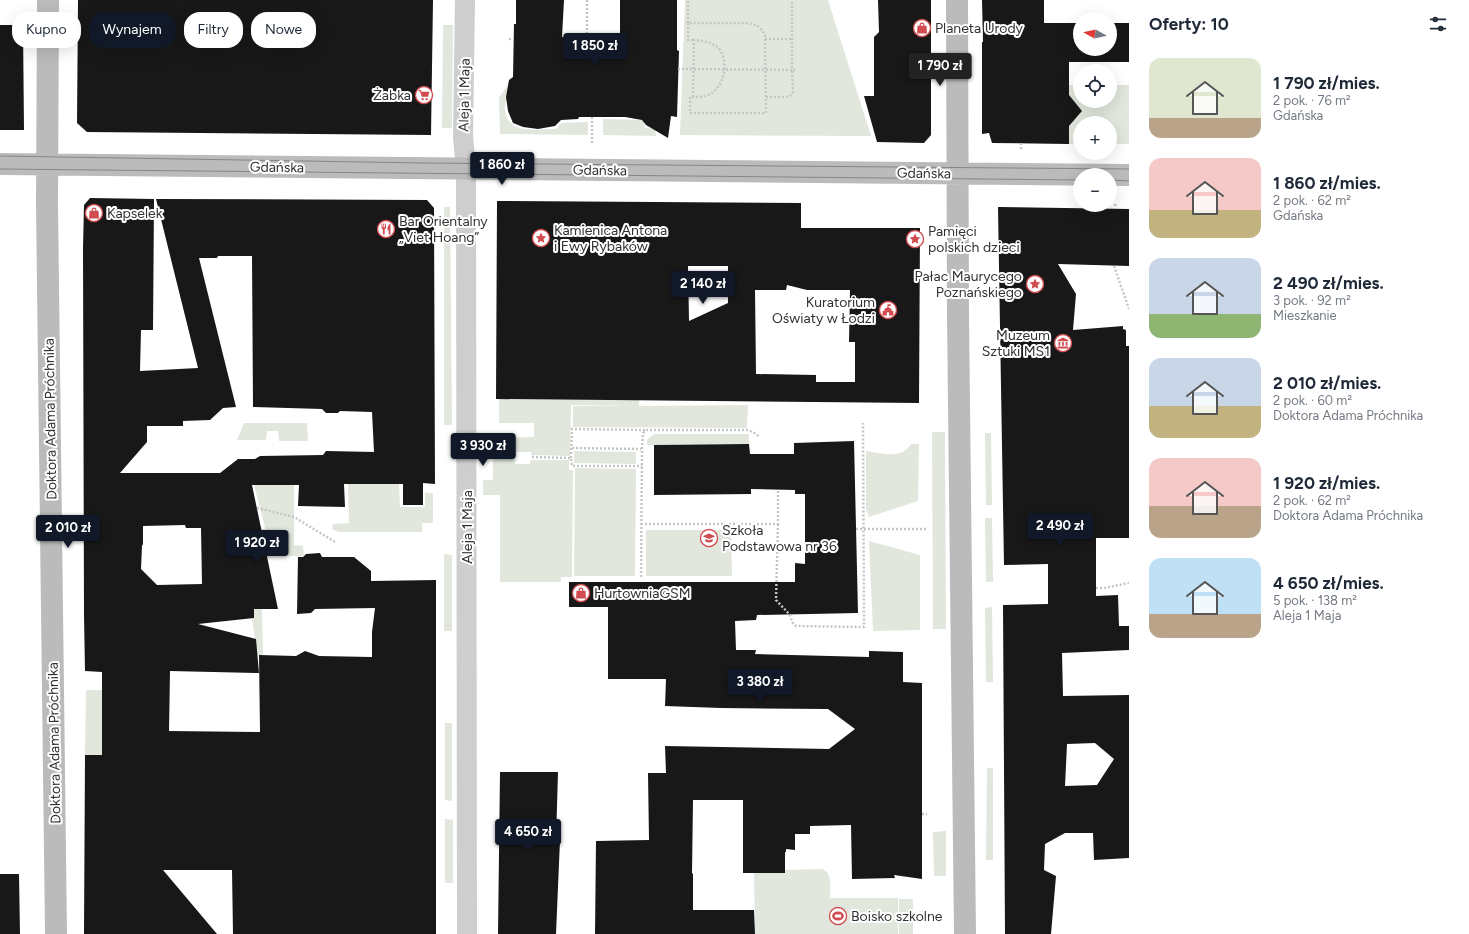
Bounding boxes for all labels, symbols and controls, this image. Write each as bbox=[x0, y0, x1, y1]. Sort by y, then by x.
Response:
chip: Kupno bbox=[12, 12, 81, 48]
chip: Wynajem bbox=[89, 12, 176, 48]
chip: Filtry bbox=[184, 12, 243, 48]
chip: Nowe bbox=[251, 12, 316, 48]
north arrow bbox=[1073, 12, 1117, 56]
map controls bbox=[1073, 12, 1117, 212]
icon: filters bbox=[1427, 13, 1449, 35]
text: Oferty: 10 bbox=[1149, 14, 1229, 34]
shop icon: Planeta Urody bbox=[912, 18, 932, 38]
place label: Planeta Urody bbox=[935, 20, 1024, 37]
pin: 1 850 zł bbox=[554, 33, 636, 67]
text: 1 850 zł bbox=[572, 38, 618, 53]
pin: 1 790 zł bbox=[899, 53, 981, 87]
street label: Aleja 1 Maja bbox=[455, 58, 474, 132]
text: 1 790 zł bbox=[918, 58, 962, 73]
button: locate bbox=[1073, 64, 1117, 108]
text: 1 790 zł/mies. bbox=[1273, 73, 1380, 93]
icon: home bbox=[1181, 74, 1229, 122]
supermarket icon: Żabka bbox=[414, 85, 434, 105]
place label: Żabka bbox=[373, 87, 411, 104]
text: 2 pok. · 76 m² bbox=[1273, 93, 1351, 108]
text: Gdańska bbox=[1273, 108, 1323, 123]
button: + bbox=[1073, 116, 1117, 160]
pin: 1 860 zł bbox=[461, 152, 543, 186]
text: 1 860 zł bbox=[479, 157, 525, 172]
street label: Gdańska bbox=[250, 159, 304, 176]
street label: Gdańska bbox=[573, 162, 627, 179]
street label: Gdańska bbox=[897, 165, 951, 182]
button: − bbox=[1073, 168, 1117, 212]
text: 1 860 zł/mies. bbox=[1273, 173, 1381, 193]
icon: home bbox=[1181, 174, 1229, 222]
text: 2 pok. · 62 m² bbox=[1273, 193, 1351, 208]
shop icon: Kapselek bbox=[84, 203, 104, 223]
place label: Kapselek bbox=[107, 205, 163, 222]
text: Gdańska bbox=[1273, 208, 1323, 223]
place label: Bar Orientalny „Viet Hoang” bbox=[399, 213, 488, 246]
restaurant icon: Bar Orientalny „Viet Hoang” bbox=[376, 219, 396, 239]
place label: Kamienica Antona i Ewy Rybaków bbox=[554, 222, 667, 255]
place label: Pamięci polskich dzieci bbox=[928, 223, 1020, 256]
place icon: Kamienica Antona i Ewy Rybaków bbox=[531, 228, 551, 248]
place icon: Pamięci polskich dzieci bbox=[905, 229, 925, 249]
place label: Pałac Maurycego Poznańskiego bbox=[914, 268, 1022, 301]
pin: 2 140 zł bbox=[662, 271, 744, 305]
text: 2 490 zł/mies. bbox=[1273, 273, 1384, 293]
place icon: Pałac Maurycego Poznańskiego bbox=[1025, 274, 1045, 294]
icon: home bbox=[1181, 274, 1229, 322]
text: 2 140 zł bbox=[680, 276, 726, 291]
text: 3 pok. · 92 m² bbox=[1273, 293, 1351, 308]
place label: Kuratorium Oświaty w Łodzi bbox=[772, 294, 875, 327]
public building icon: Kuratorium Oświaty w Łodzi bbox=[878, 300, 898, 320]
text: Mieszkanie bbox=[1273, 308, 1337, 323]
place label: Muzeum Sztuki MS1 bbox=[982, 327, 1050, 360]
museum icon: Muzeum Sztuki MS1 bbox=[1053, 333, 1073, 353]
street label: Doktora Adama Próchnika bbox=[41, 338, 60, 500]
text: 2 010 zł/mies. bbox=[1273, 373, 1381, 393]
icon: home bbox=[1181, 374, 1229, 422]
text: 2 pok. · 60 m² bbox=[1273, 393, 1352, 408]
text: Doktora Adama Próchnika bbox=[1273, 408, 1423, 423]
pin: 3 930 zł bbox=[442, 433, 524, 467]
text: 3 930 zł bbox=[460, 438, 506, 453]
text: 1 920 zł/mies. bbox=[1273, 473, 1380, 493]
icon: home bbox=[1181, 474, 1229, 522]
street label: Aleja 1 Maja bbox=[459, 490, 476, 564]
text: 2 pok. · 62 m² bbox=[1273, 493, 1351, 508]
text: Doktora Adama Próchnika bbox=[1273, 508, 1423, 523]
pin: 2 490 zł bbox=[1019, 513, 1101, 547]
pin: 2 010 zł bbox=[27, 515, 109, 549]
text: 2 490 zł bbox=[1036, 518, 1084, 533]
text: 2 010 zł bbox=[45, 520, 91, 535]
place label: Szkoła Podstawowa nr 36 bbox=[722, 522, 837, 555]
school or university icon: Szkoła Podstawowa nr 36 bbox=[699, 528, 719, 548]
pin: 1 920 zł bbox=[216, 530, 298, 564]
text: 1 920 zł bbox=[234, 535, 280, 550]
text: 4 650 zł/mies. bbox=[1273, 573, 1384, 593]
icon: home bbox=[1181, 574, 1229, 622]
shop icon: HurtowniaGSM bbox=[571, 583, 591, 603]
place label: HurtowniaGSM bbox=[594, 585, 691, 602]
text: 5 pok. · 138 m² bbox=[1273, 593, 1357, 608]
text: Aleja 1 Maja bbox=[1273, 608, 1341, 623]
street label: Doktora Adama Próchnika bbox=[45, 662, 64, 824]
pin: 3 380 zł bbox=[719, 669, 801, 703]
text: 3 380 zł bbox=[737, 674, 783, 689]
pin: 4 650 zł bbox=[487, 819, 569, 853]
text: 4 650 zł bbox=[504, 824, 552, 839]
sports icon: Boisko szkolne bbox=[828, 906, 848, 926]
place label: Boisko szkolne bbox=[851, 908, 943, 925]

